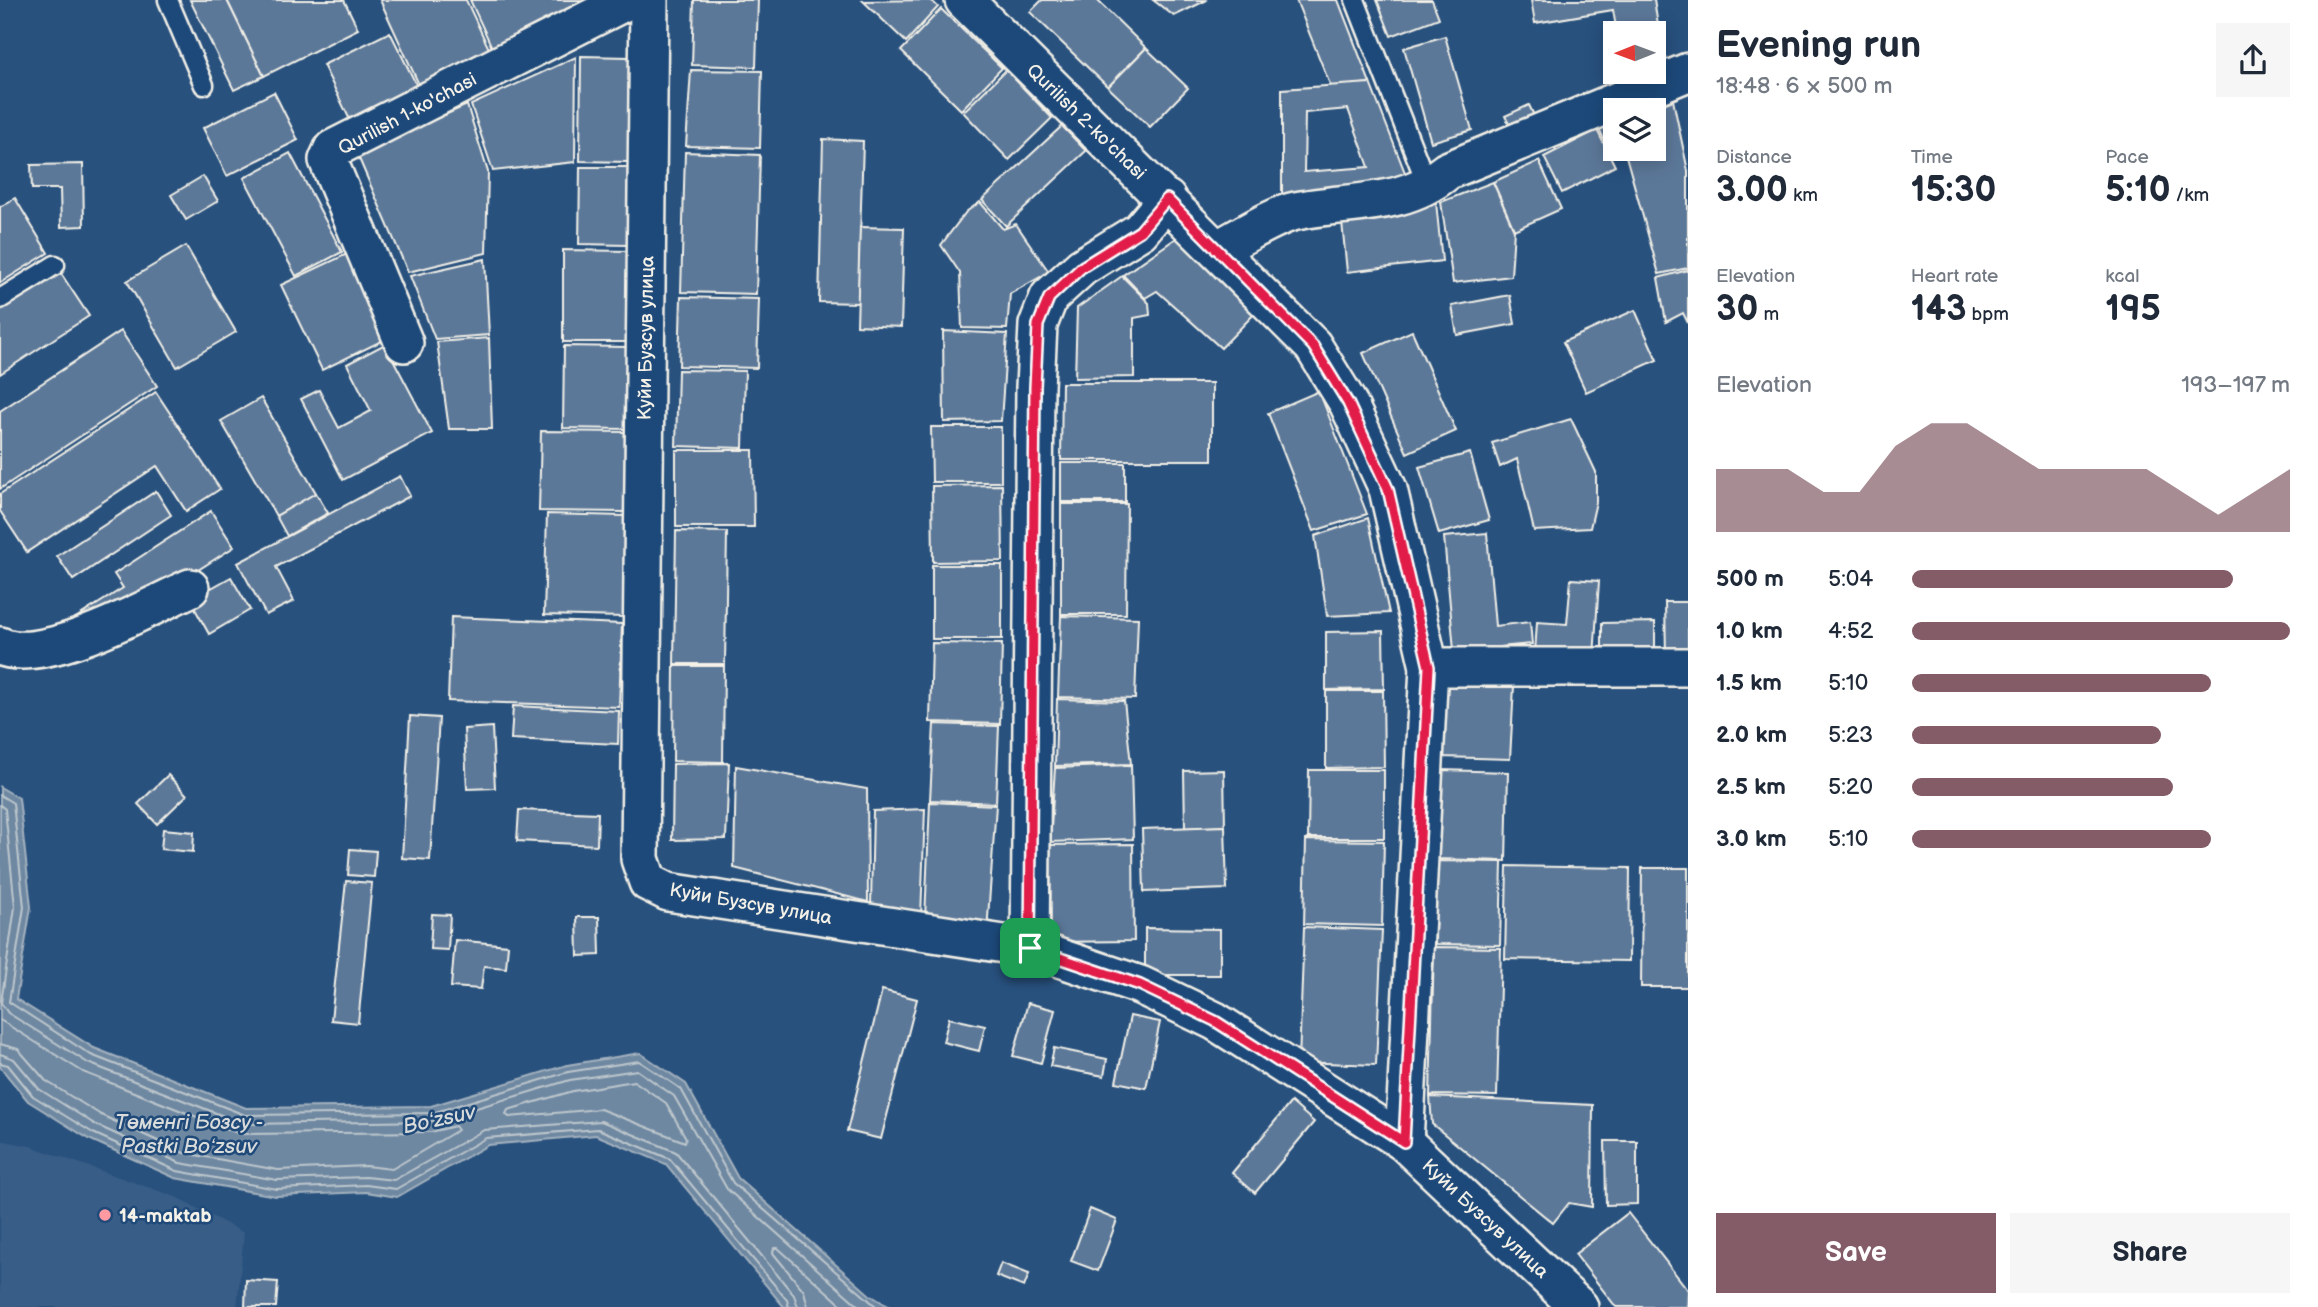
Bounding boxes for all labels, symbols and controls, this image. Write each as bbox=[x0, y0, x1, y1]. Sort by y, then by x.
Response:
north arrow bbox=[1603, 21, 1666, 84]
map controls bbox=[1603, 21, 1666, 161]
text: Evening run bbox=[1716, 23, 1921, 68]
button: share bbox=[2216, 23, 2290, 97]
street label: Qurilish 2-ko'chasi bbox=[1021, 59, 1151, 185]
street label: Qurilish 1-ko'chasi bbox=[335, 68, 481, 160]
text: 18:48 · 6 × 500 m bbox=[1716, 72, 1893, 100]
button: layers bbox=[1603, 98, 1666, 161]
text: Distance bbox=[1716, 146, 1792, 169]
text: Time bbox=[1911, 146, 1953, 169]
text: Pace bbox=[2105, 146, 2149, 169]
text: 3.00 bbox=[1716, 169, 1788, 212]
text: 15:30 bbox=[1911, 169, 1996, 212]
text: 5:10 bbox=[2105, 169, 2170, 212]
text: km bbox=[1788, 184, 1818, 207]
text: /km bbox=[2170, 184, 2209, 207]
street label: Куйи Бузсув улица bbox=[634, 256, 659, 420]
text: Elevation bbox=[1716, 265, 1795, 288]
text: Heart rate bbox=[1911, 265, 1998, 288]
text: kcal bbox=[2105, 265, 2139, 288]
text: 30 bbox=[1716, 288, 1758, 331]
text: 143 bbox=[1911, 288, 1966, 331]
text: 195 bbox=[2105, 288, 2161, 331]
text: m bbox=[1758, 303, 1779, 326]
text: bpm bbox=[1966, 303, 2009, 326]
text: Elevation bbox=[1716, 371, 1812, 399]
text: 193–197 m bbox=[2181, 371, 2290, 399]
text: 500 m bbox=[1716, 565, 1784, 593]
text: 5:04 bbox=[1828, 565, 1873, 593]
text: 1.0 km bbox=[1716, 617, 1783, 645]
text: 4:52 bbox=[1828, 617, 1873, 645]
text: 1.5 km bbox=[1716, 669, 1782, 697]
text: 5:10 bbox=[1828, 669, 1868, 697]
text: 2.0 km bbox=[1716, 721, 1787, 749]
text: 5:23 bbox=[1828, 721, 1873, 749]
text: 2.5 km bbox=[1716, 773, 1786, 801]
text: 5:20 bbox=[1828, 773, 1873, 801]
text: 3.0 km bbox=[1716, 825, 1787, 853]
text: 5:10 bbox=[1828, 825, 1868, 853]
street label: Куйи Бузсув улица bbox=[668, 879, 834, 930]
pin bbox=[1000, 918, 1060, 978]
icon: arrive bbox=[1011, 929, 1049, 967]
water label: Boʻzsuv bbox=[401, 1099, 479, 1139]
water label: Төменгі Бозсу - Pastki Boʻzsuv bbox=[115, 1110, 263, 1159]
street label: Куйи Бузсув улица bbox=[1417, 1155, 1553, 1284]
place label: 14-maktab bbox=[119, 1205, 212, 1228]
marker: 14-maktab bbox=[97, 1207, 113, 1223]
button: Save bbox=[1716, 1213, 1996, 1293]
button: Share bbox=[2010, 1213, 2290, 1293]

